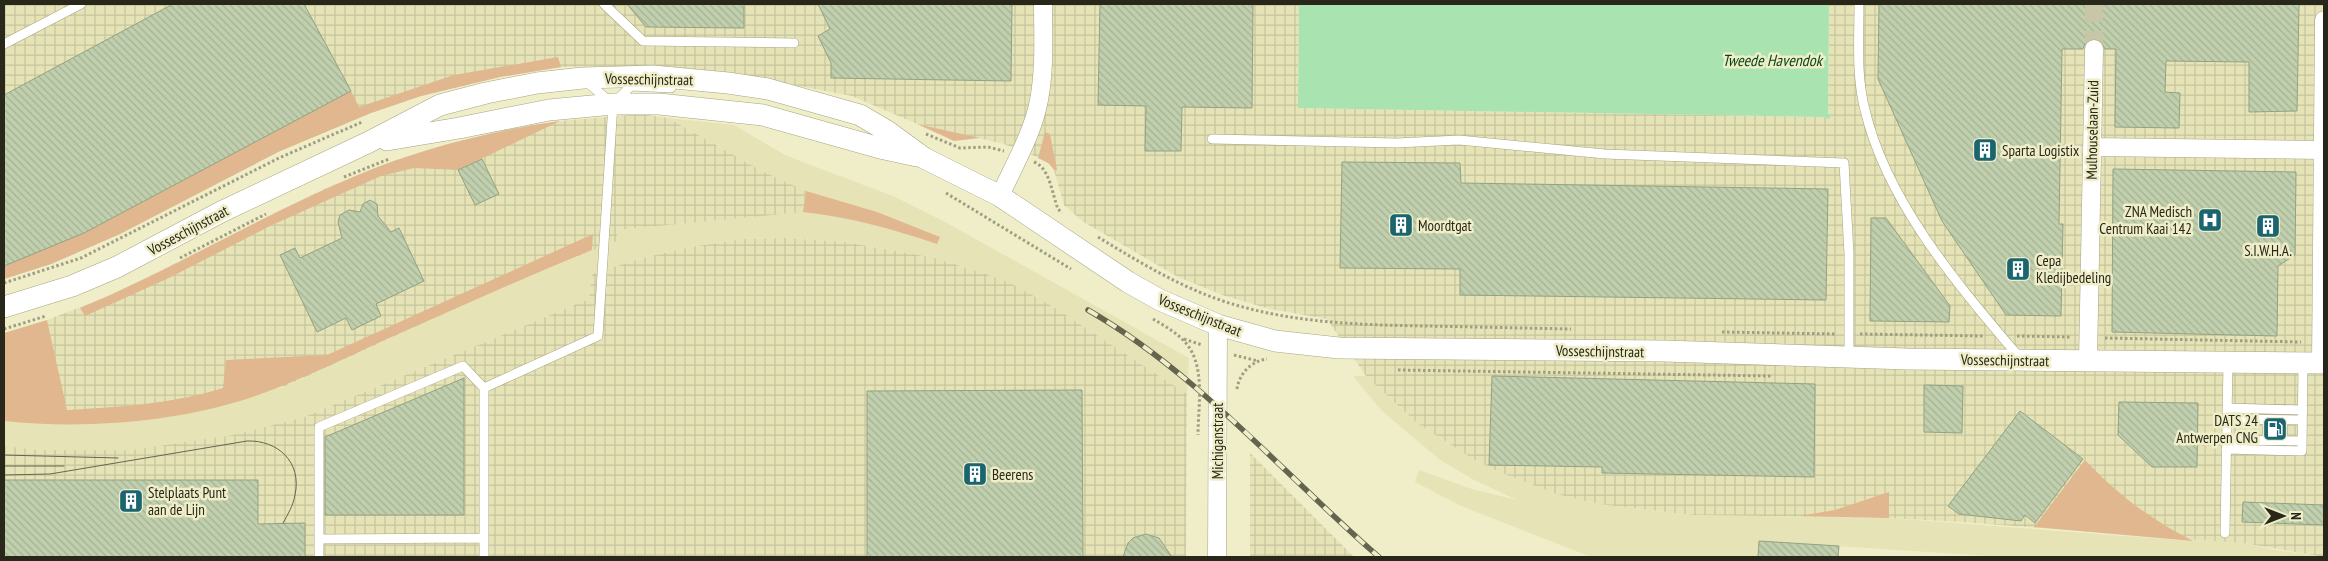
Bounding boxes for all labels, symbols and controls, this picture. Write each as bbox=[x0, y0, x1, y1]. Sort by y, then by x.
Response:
water label: Tweede Havendok bbox=[1722, 50, 1824, 70]
street label: Vosseschijnstraat bbox=[604, 69, 693, 89]
street label: Mulhouselaan-Zuid bbox=[2082, 80, 2102, 180]
building icon: Sparta Logistix bbox=[1972, 137, 1998, 163]
place label: Sparta Logistix bbox=[2002, 141, 2079, 160]
street label: Vosseschijnstraat bbox=[144, 201, 232, 260]
place label: ZNA Medisch Centrum Kaai 142 bbox=[2099, 202, 2192, 238]
hospital icon: ZNA Medisch Centrum Kaai 142 bbox=[2197, 207, 2223, 233]
building icon: Moordtgat bbox=[1388, 212, 1414, 238]
building icon: S.I.W.H.A. bbox=[2255, 213, 2281, 239]
place label: Moordtgat bbox=[1418, 216, 1472, 235]
place label: S.I.W.H.A. bbox=[2244, 241, 2292, 260]
place label: Cepa Kledijbedeling bbox=[2036, 251, 2111, 287]
building icon: Cepa Kledijbedeling bbox=[2005, 256, 2031, 282]
street label: Vosseschijnstraat bbox=[1154, 289, 1245, 340]
street label: Vosseschijnstraat bbox=[1555, 341, 1644, 361]
street label: Vosseschijnstraat bbox=[1960, 350, 2049, 370]
street label: Michiganstraat bbox=[1208, 403, 1227, 479]
place label: DATS 24 Antwerpen CNG bbox=[2176, 411, 2258, 447]
fuel station icon: DATS 24 Antwerpen CNG bbox=[2262, 416, 2288, 442]
building icon: Beerens bbox=[962, 461, 988, 487]
place label: Beerens bbox=[992, 465, 1033, 484]
place label: Stelplaats Punt aan de Lijn bbox=[148, 483, 226, 519]
building icon: Stelplaats Punt aan de Lijn bbox=[118, 488, 144, 514]
north arrow bbox=[2258, 491, 2308, 541]
text: N bbox=[2287, 512, 2305, 520]

